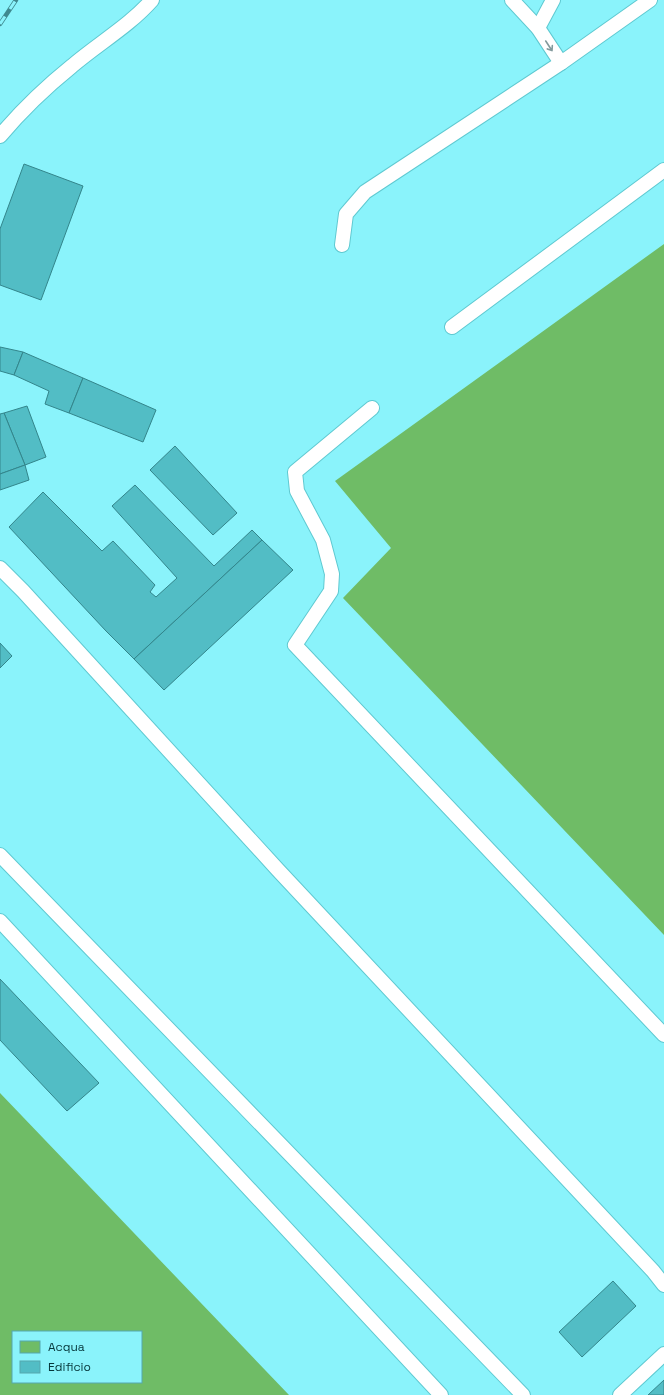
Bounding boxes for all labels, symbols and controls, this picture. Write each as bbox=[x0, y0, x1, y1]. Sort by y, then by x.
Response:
one-way arrow bbox=[546, 40, 554, 52]
legend bbox=[12, 1331, 142, 1383]
text: Acqua bbox=[48, 1339, 85, 1355]
text: Edificio bbox=[48, 1359, 91, 1375]

